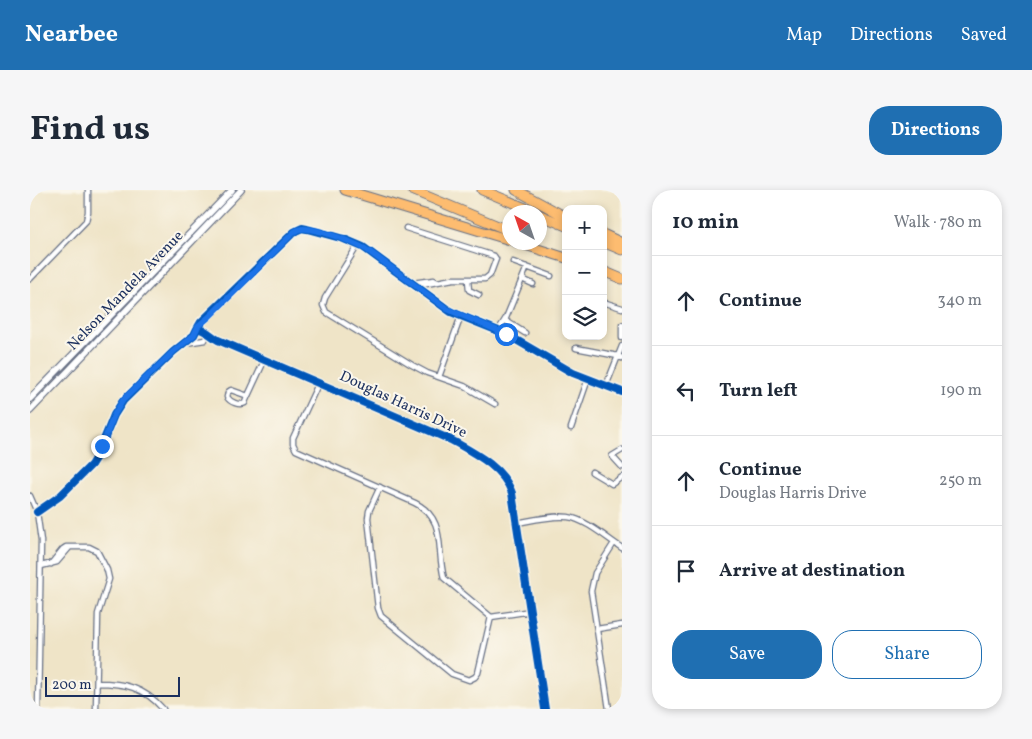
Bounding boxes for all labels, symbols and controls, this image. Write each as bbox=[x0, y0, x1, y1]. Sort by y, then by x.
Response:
text: Nearbee bbox=[25, 18, 118, 52]
text: Map bbox=[786, 23, 822, 48]
text: Directions bbox=[850, 23, 933, 48]
text: Saved bbox=[961, 23, 1007, 48]
text: Find us bbox=[30, 106, 150, 154]
button: Directions bbox=[869, 106, 1002, 155]
north arrow bbox=[502, 205, 547, 250]
map controls bbox=[562, 205, 607, 340]
button: + bbox=[562, 205, 607, 250]
text: 10 min bbox=[672, 208, 739, 237]
text: Walk · 780 m bbox=[894, 212, 982, 234]
street label: Nelson Mandela Avenue bbox=[63, 226, 189, 356]
button: − bbox=[562, 250, 607, 295]
icon: ahead bbox=[672, 287, 700, 315]
text: Continue bbox=[719, 288, 802, 314]
text: 340 m bbox=[938, 290, 982, 312]
button: layers bbox=[562, 295, 607, 340]
route start bbox=[495, 323, 518, 346]
street label: Douglas Harris Drive bbox=[336, 366, 470, 444]
icon: left bbox=[672, 377, 700, 405]
text: Turn left bbox=[719, 378, 798, 404]
text: 190 m bbox=[940, 380, 982, 402]
route end bbox=[91, 435, 114, 458]
text: Continue bbox=[719, 457, 802, 483]
icon: ahead bbox=[672, 467, 700, 495]
text: 250 m bbox=[939, 470, 982, 492]
text: Douglas Harris Drive bbox=[719, 483, 867, 505]
icon: arrive bbox=[672, 557, 700, 585]
text: Arrive at destination bbox=[719, 558, 905, 584]
button: Save bbox=[672, 630, 822, 679]
button: Share bbox=[832, 630, 982, 679]
scale bar bbox=[45, 674, 180, 697]
text: 200 m bbox=[52, 676, 92, 695]

